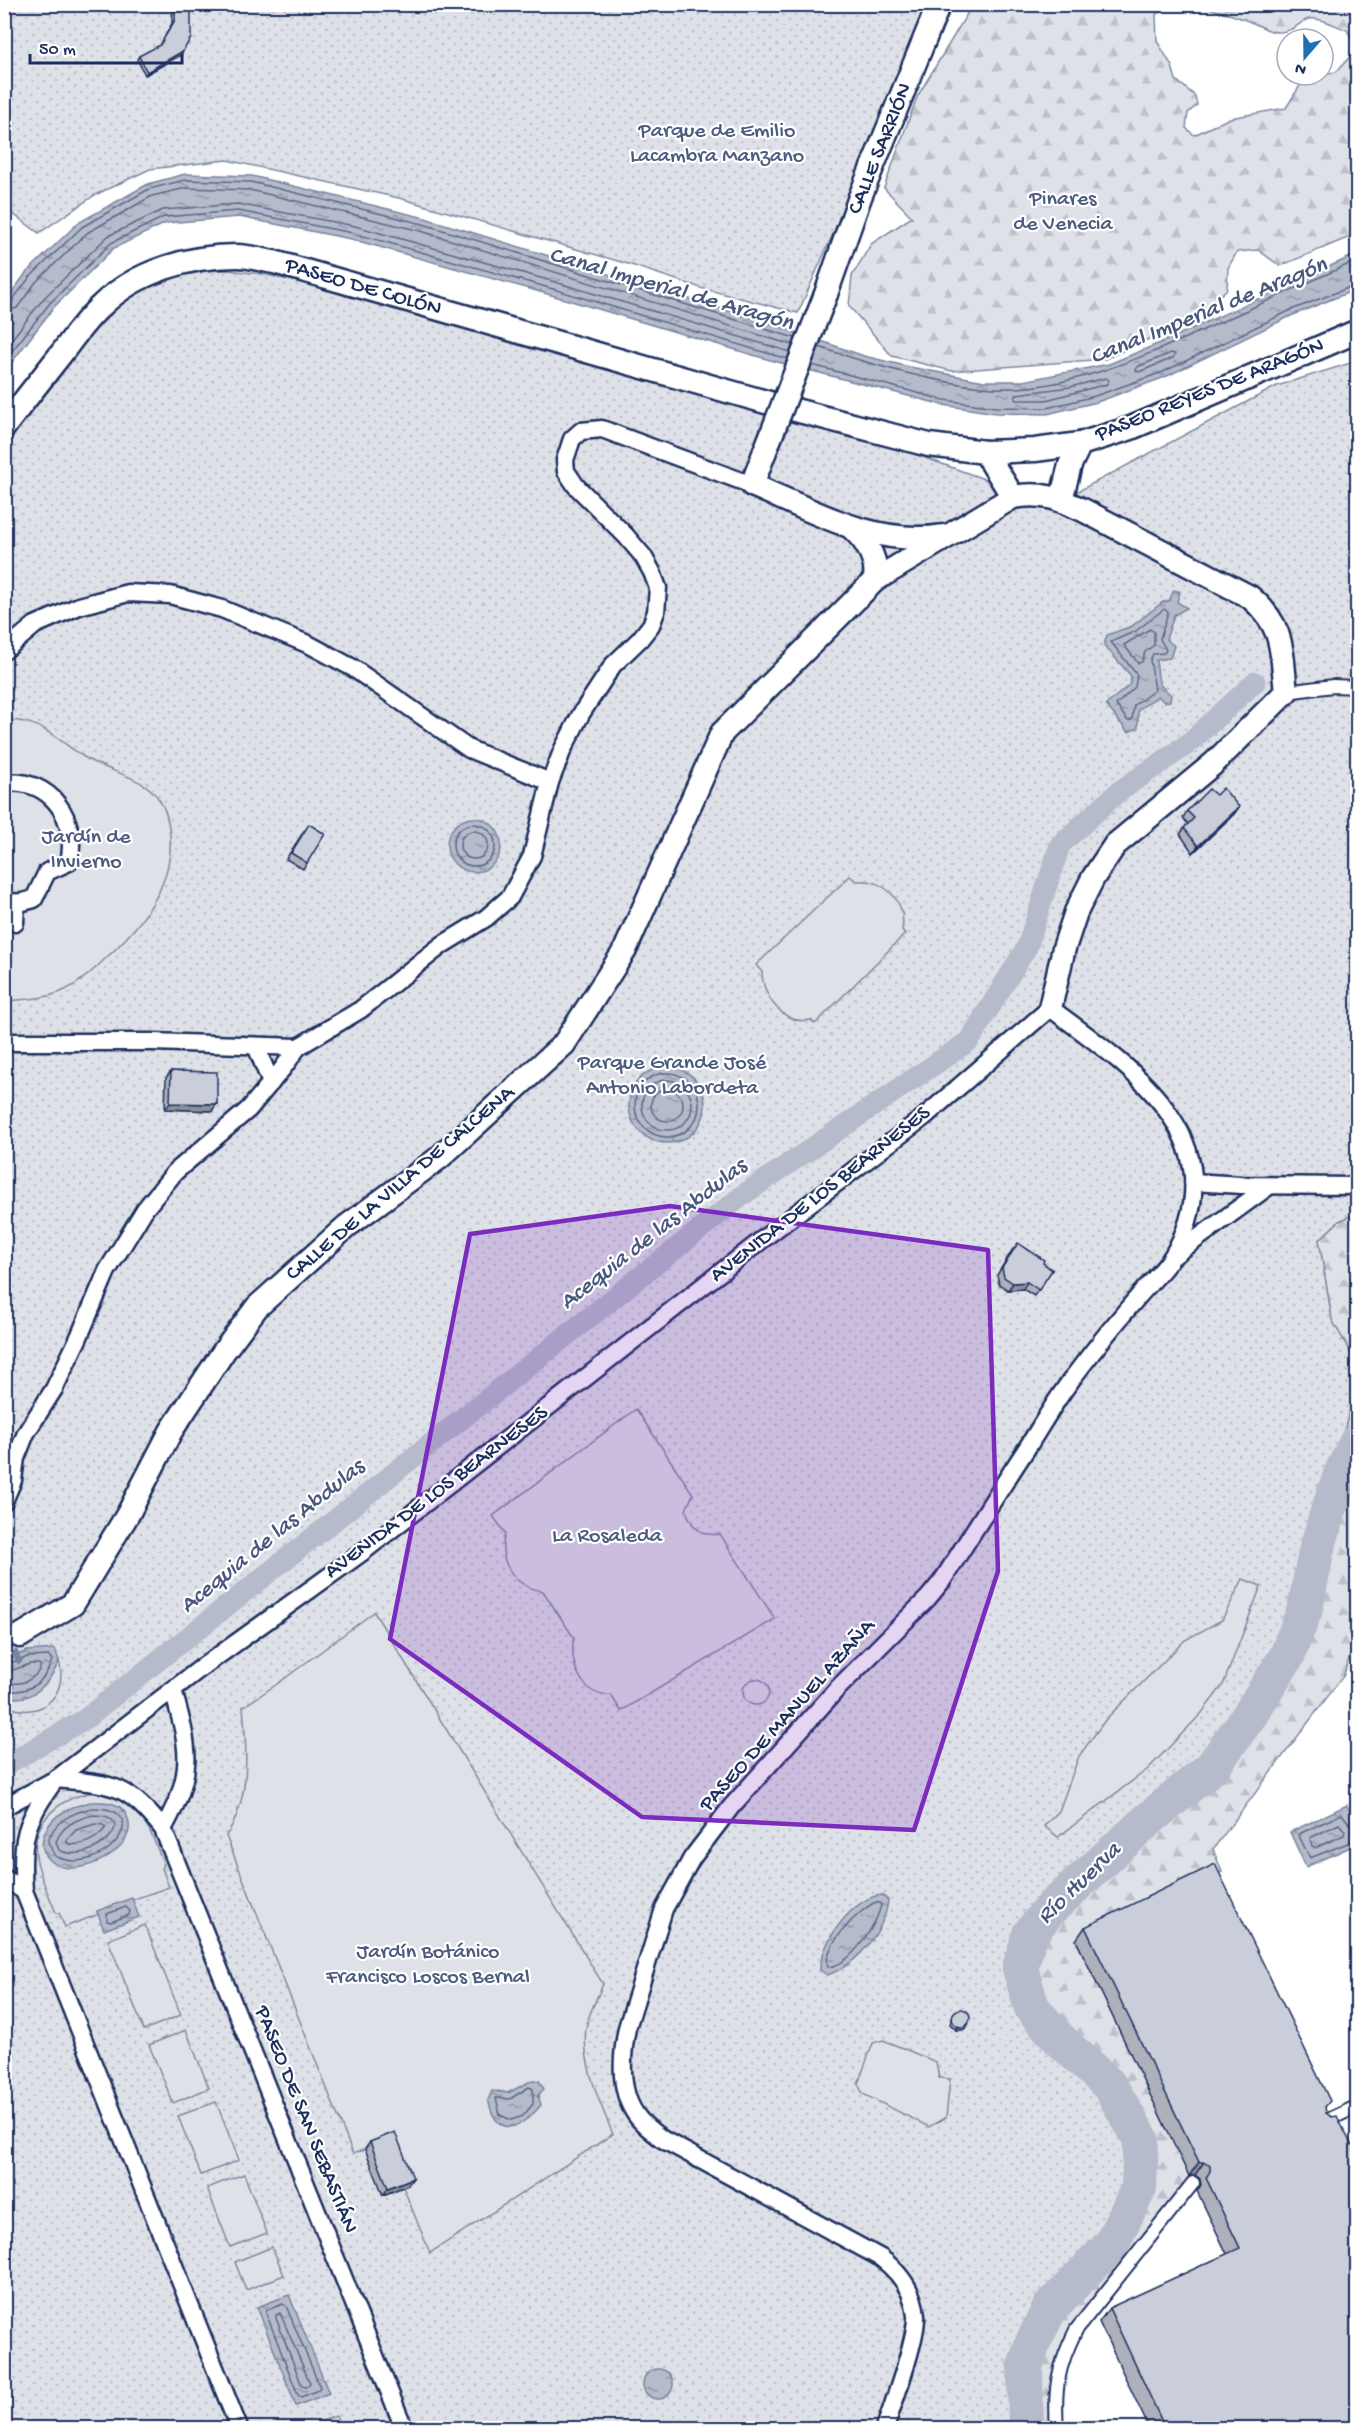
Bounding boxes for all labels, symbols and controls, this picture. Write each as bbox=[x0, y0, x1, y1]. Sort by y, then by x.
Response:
scale bar bbox=[30, 27, 182, 65]
north arrow bbox=[1275, 27, 1335, 87]
text: 50 m bbox=[39, 40, 76, 61]
text: N bbox=[1292, 57, 1309, 79]
street label: CALLE SARRIÓN bbox=[843, 80, 919, 218]
park label: Parque de Emilio Lacambra Manzano bbox=[630, 119, 804, 170]
park label: Pinares de Venecia bbox=[1013, 187, 1113, 238]
water label: Canal Imperial de Aragón bbox=[546, 241, 797, 339]
water label: Canal Imperial de Aragón bbox=[1086, 251, 1332, 373]
street label: PASEO DE COLÓN bbox=[281, 253, 444, 323]
street label: PASEO REYES DE ARAGÓN bbox=[1091, 333, 1328, 449]
park label: Jardín de Invierno bbox=[41, 825, 131, 876]
park label: Parque Grande José Antonio Labordeta bbox=[577, 1051, 767, 1102]
street label: CALLE DE LA VILLA DE CALCENA bbox=[281, 1080, 521, 1287]
street label: AVENIDA DE LOS BEARNESES bbox=[706, 1100, 937, 1289]
water label: Acequia de las Abdulas bbox=[555, 1152, 755, 1317]
street label: AVENIDA DE LOS BEARNESES bbox=[320, 1400, 554, 1585]
water label: Acequia de las Abdulas bbox=[175, 1452, 373, 1620]
park label: La Rosaleda bbox=[552, 1524, 663, 1550]
street label: PASEO DE MANUEL AZAÑA bbox=[694, 1613, 882, 1819]
water label: Río Huerva bbox=[1032, 1836, 1129, 1931]
park label: Jardín Botánico Francisco Loscos Bernal bbox=[325, 1940, 530, 1991]
street label: PASEO DE SAN SEBASTIÁN bbox=[247, 2002, 363, 2237]

